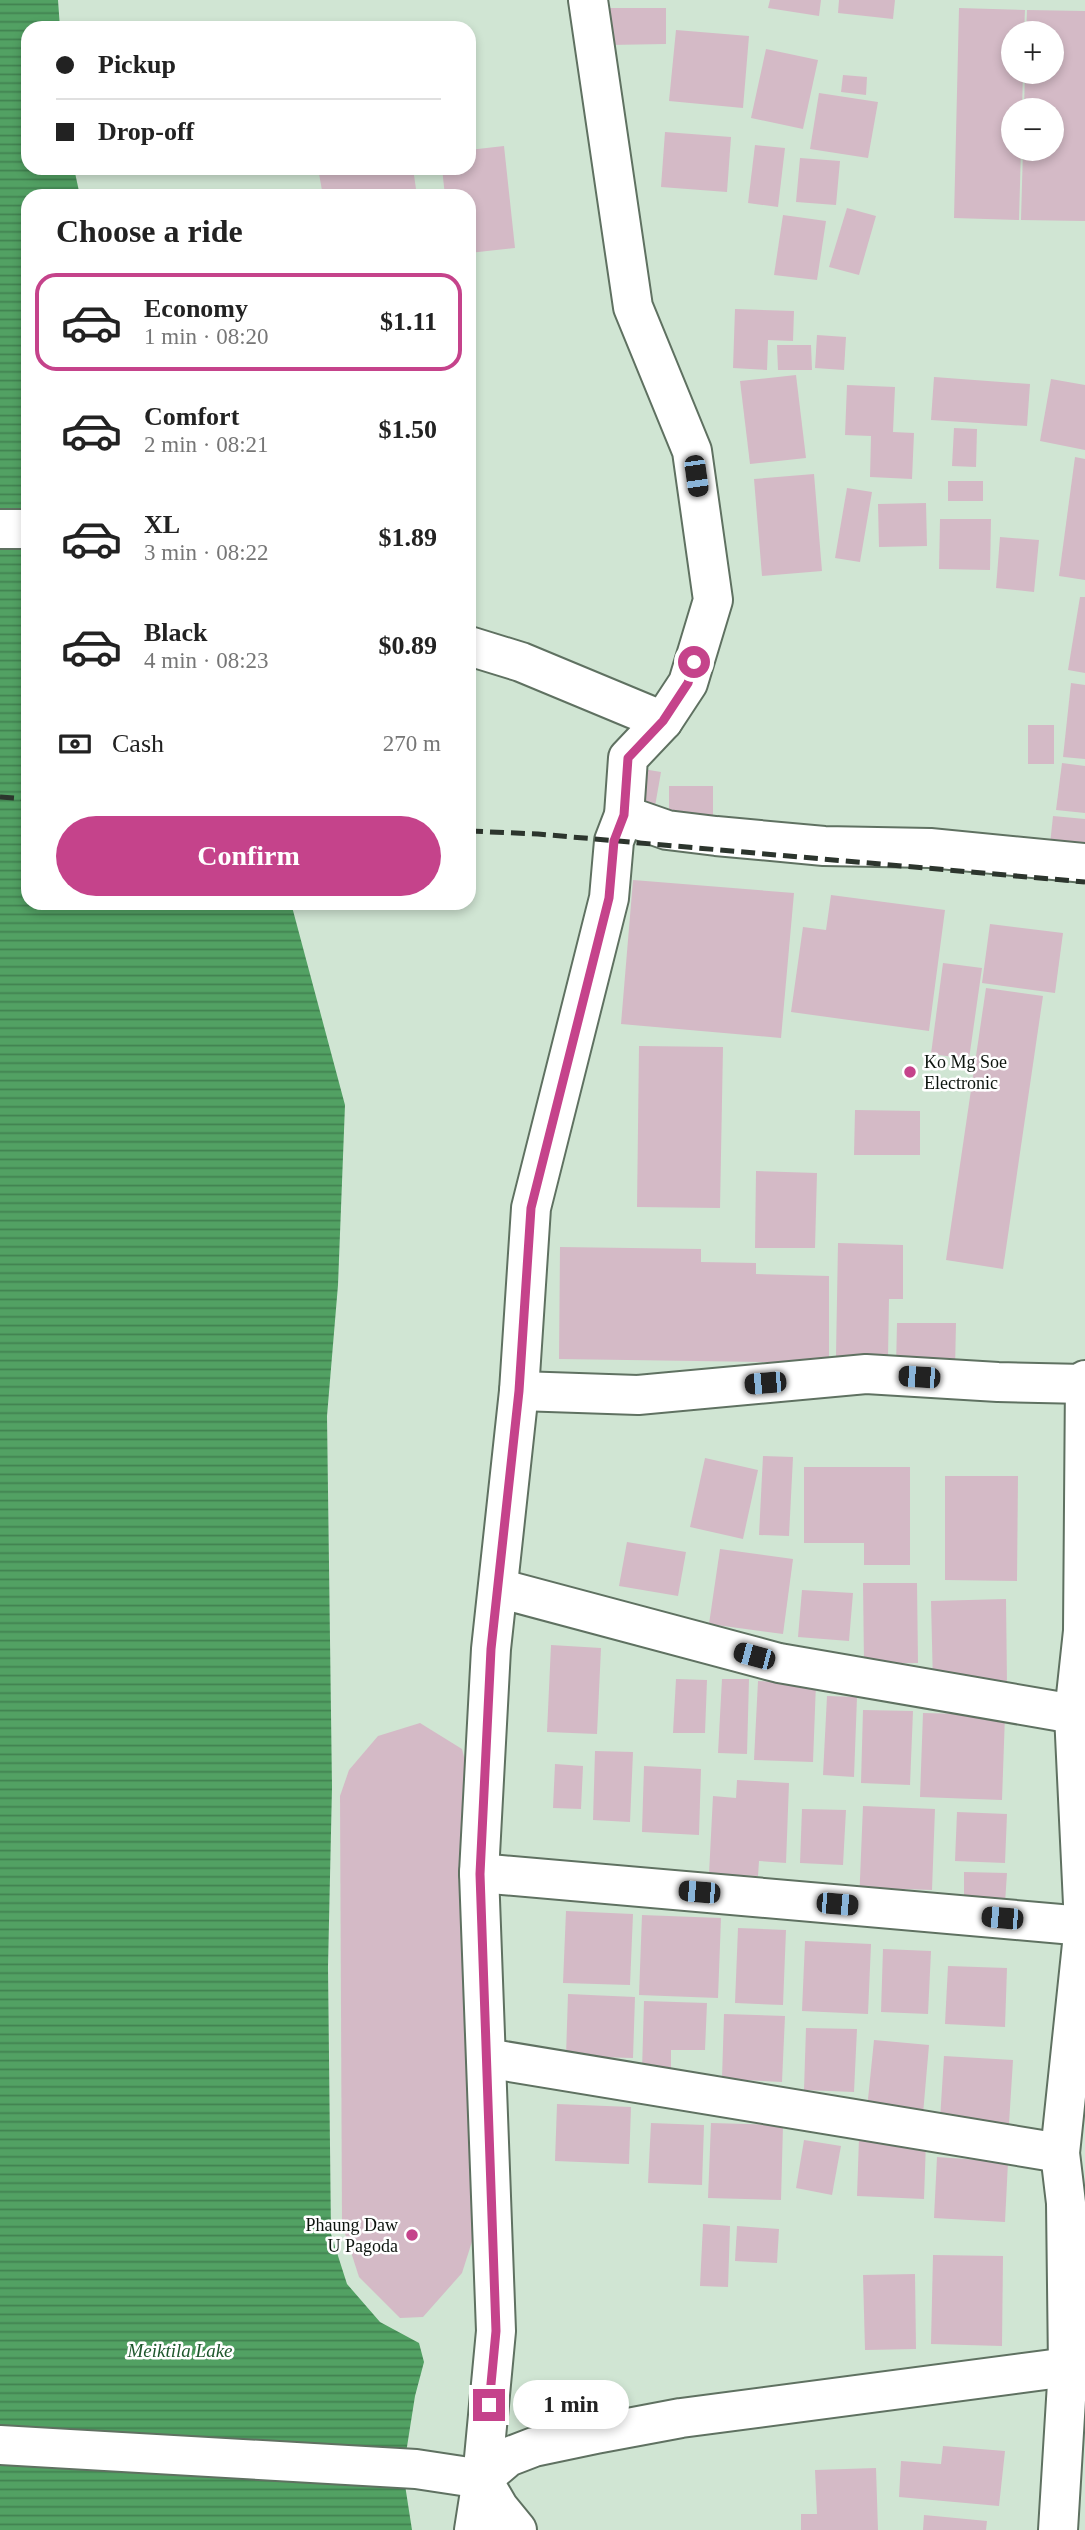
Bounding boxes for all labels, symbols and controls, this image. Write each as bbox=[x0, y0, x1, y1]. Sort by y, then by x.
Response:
map controls bbox=[1001, 21, 1064, 161]
button: + bbox=[1001, 21, 1064, 84]
text: Pickup bbox=[98, 50, 176, 79]
button: − bbox=[1001, 98, 1064, 161]
text: Drop-off bbox=[98, 117, 194, 146]
text: Choose a ride bbox=[56, 213, 243, 249]
icon: car bbox=[60, 291, 123, 354]
text: Economy bbox=[144, 294, 248, 323]
text: $1.11 bbox=[380, 307, 437, 336]
text: 1 min · 08:20 bbox=[144, 324, 269, 349]
icon: car bbox=[60, 399, 123, 462]
text: Comfort bbox=[144, 402, 239, 431]
text: $1.50 bbox=[379, 415, 437, 444]
text: 2 min · 08:21 bbox=[144, 432, 269, 457]
car bbox=[683, 454, 710, 498]
icon: car bbox=[60, 507, 123, 570]
text: XL bbox=[144, 510, 180, 539]
text: $1.89 bbox=[379, 523, 437, 552]
text: 3 min · 08:22 bbox=[144, 540, 269, 565]
icon: car bbox=[60, 615, 123, 678]
text: Black bbox=[144, 618, 208, 647]
text: $0.89 bbox=[379, 631, 437, 660]
route start bbox=[678, 646, 710, 678]
text: 4 min · 08:23 bbox=[144, 648, 269, 673]
icon: cash bbox=[56, 725, 94, 763]
text: Cash bbox=[112, 729, 164, 758]
text: 270 m bbox=[383, 731, 441, 756]
button: Confirm bbox=[56, 816, 441, 896]
place label: Ko Mg Soe Electronic bbox=[924, 1052, 1007, 1093]
marker: Ko Mg Soe Electronic bbox=[902, 1064, 918, 1080]
car bbox=[898, 1365, 941, 1389]
car bbox=[744, 1371, 787, 1395]
car bbox=[731, 1640, 778, 1672]
car bbox=[678, 1880, 721, 1904]
car bbox=[816, 1892, 859, 1916]
car bbox=[981, 1906, 1024, 1930]
place label: Phaung Daw U Pagoda bbox=[306, 2215, 398, 2256]
marker: Phaung Daw U Pagoda bbox=[404, 2227, 420, 2243]
water label: Meiktila Lake bbox=[127, 2340, 233, 2361]
callout: 1 min bbox=[514, 2380, 629, 2430]
route end bbox=[473, 2389, 505, 2421]
text: 1 min bbox=[543, 2392, 599, 2417]

